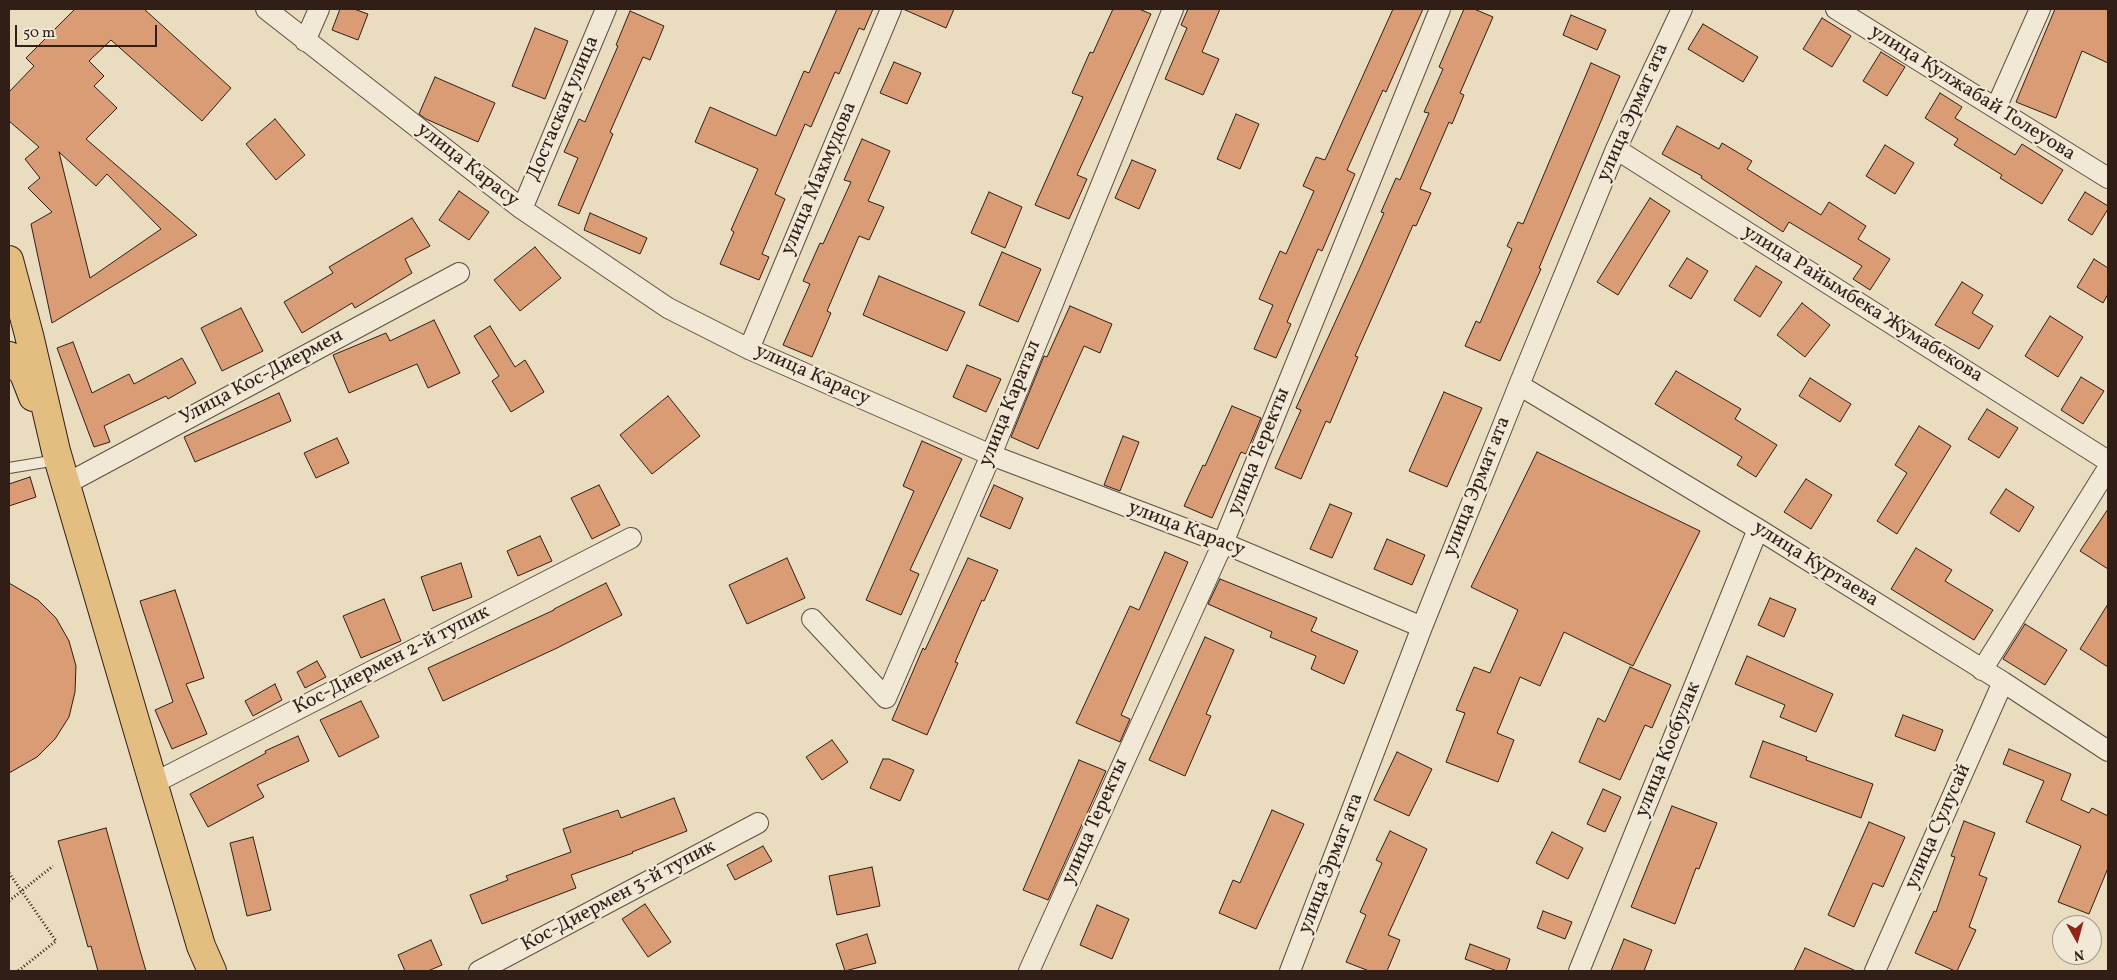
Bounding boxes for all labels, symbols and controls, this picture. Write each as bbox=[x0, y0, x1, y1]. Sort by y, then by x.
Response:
scale bar bbox=[18, 15, 160, 47]
street label: улица Кулжабай Толеуова bbox=[1865, 21, 2079, 167]
text: 50 m bbox=[23, 23, 55, 44]
street label: Достаскан улица bbox=[523, 33, 605, 185]
street label: улица Эрмат ата bbox=[1593, 40, 1675, 186]
street label: улица Махмудова bbox=[777, 99, 863, 259]
street label: улица Карасу bbox=[411, 118, 523, 214]
street label: улица Райымбека Жумабекова bbox=[1737, 221, 1987, 389]
street label: Улица Кос-Диермен bbox=[176, 325, 348, 431]
street label: улица Каратал bbox=[975, 337, 1047, 471]
street label: улица Карасу bbox=[751, 340, 873, 412]
street label: улица Теректы bbox=[1224, 385, 1296, 519]
street label: улица Эрмат ата bbox=[1439, 413, 1517, 561]
street label: улица Карасу bbox=[1124, 497, 1248, 563]
street label: улица Куртаева bbox=[1748, 517, 1882, 613]
street label: Кос-Диермен 2-й тупик bbox=[290, 601, 494, 721]
street label: улица Косбулак bbox=[1631, 679, 1707, 821]
street label: улица Теректы bbox=[1058, 755, 1134, 889]
street label: улица Сулусай bbox=[1901, 761, 1977, 893]
street label: улица Эрмат ата bbox=[1294, 790, 1370, 938]
street label: Кос-Диермен 3-й тупик bbox=[518, 836, 720, 958]
north arrow bbox=[2052, 915, 2102, 965]
text: N bbox=[2073, 944, 2085, 964]

